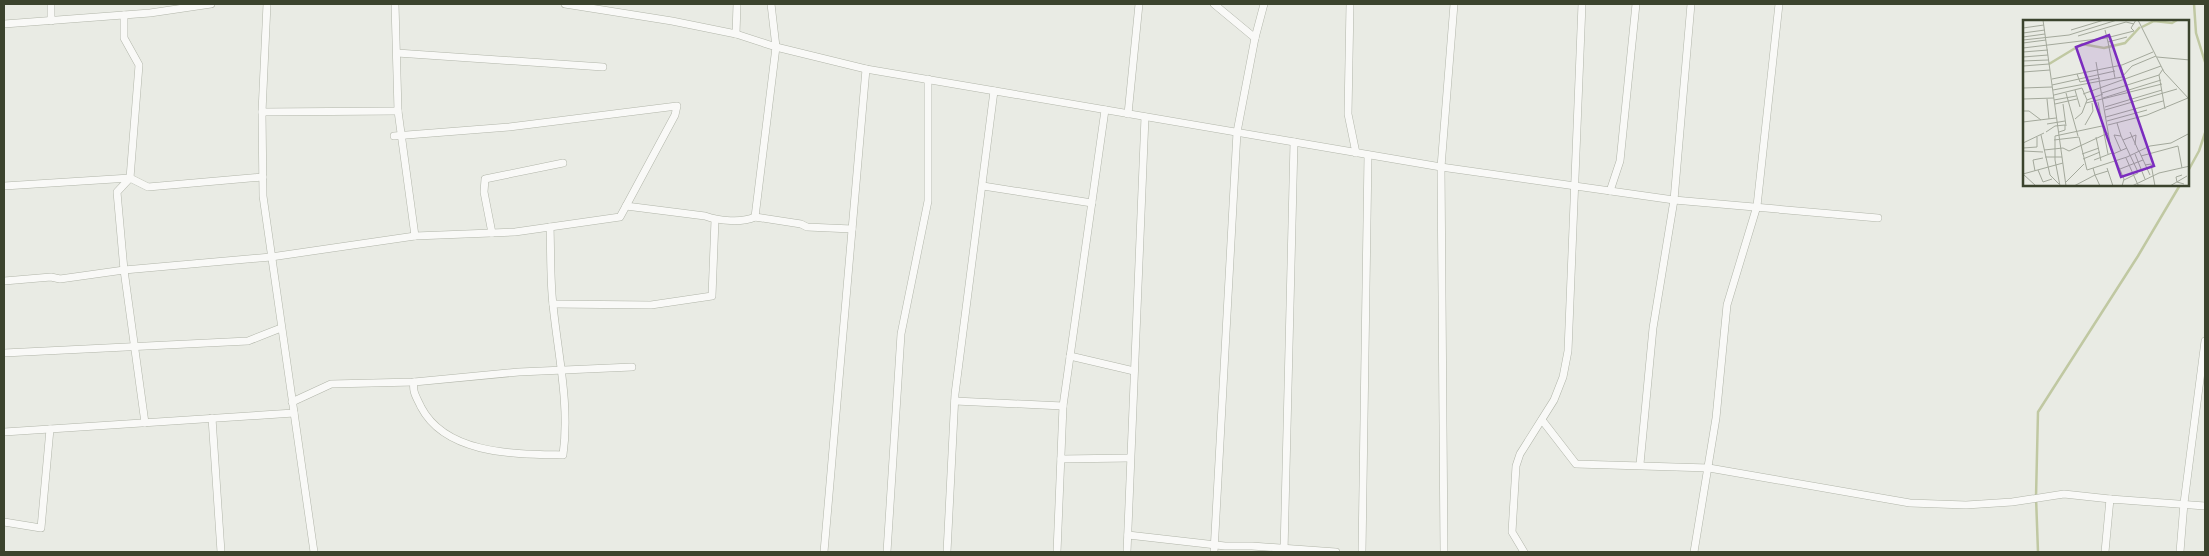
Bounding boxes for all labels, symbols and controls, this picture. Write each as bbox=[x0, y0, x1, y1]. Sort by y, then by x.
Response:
inset map bbox=[2023, 20, 2189, 186]

